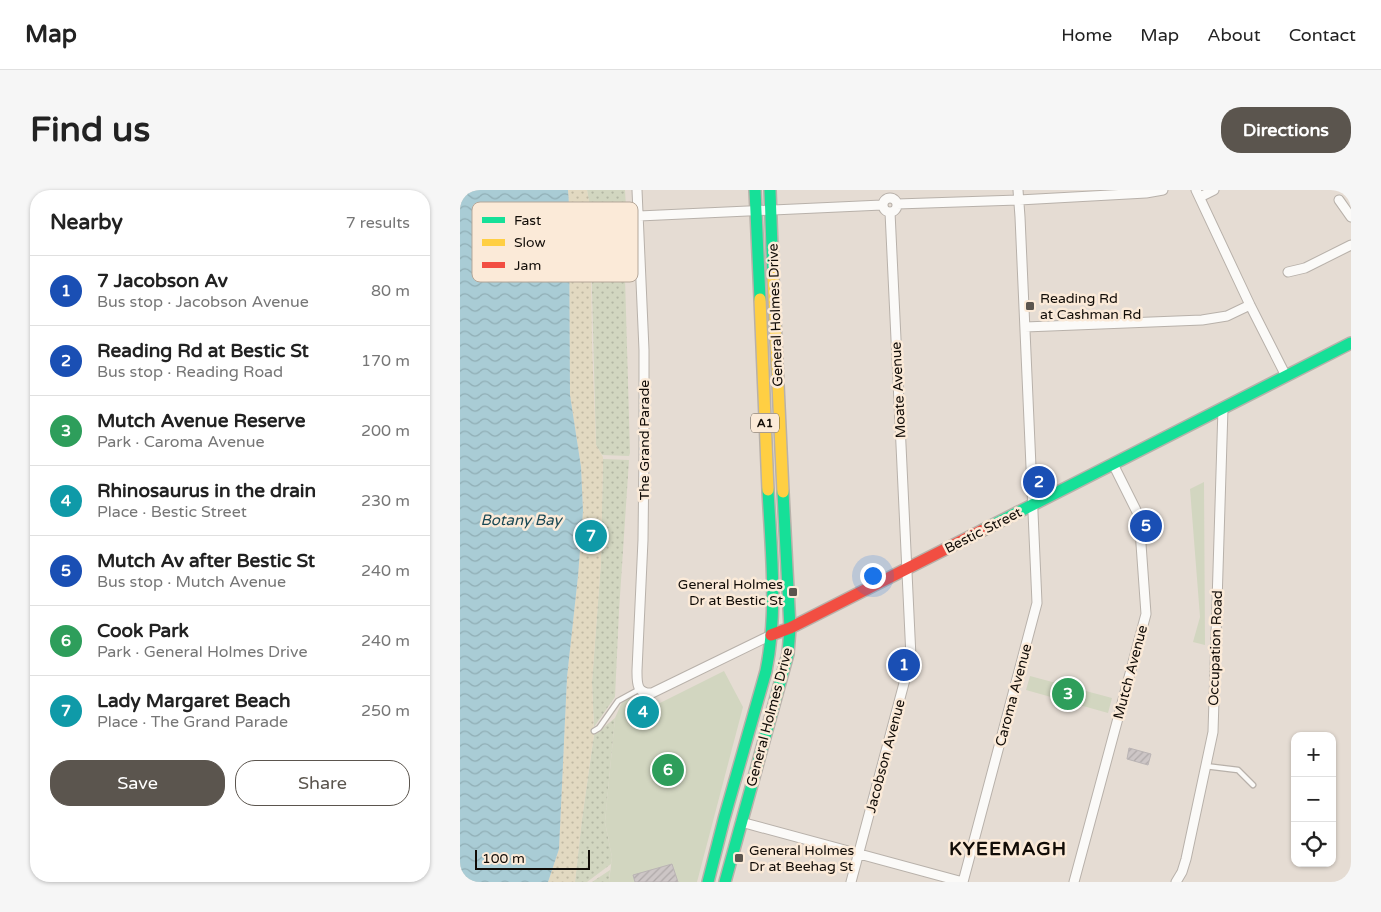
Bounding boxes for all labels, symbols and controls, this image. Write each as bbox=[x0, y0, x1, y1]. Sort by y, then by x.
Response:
text: Map bbox=[25, 20, 77, 49]
text: Home bbox=[1061, 24, 1112, 46]
text: Map bbox=[1140, 24, 1179, 46]
text: About bbox=[1207, 24, 1261, 46]
text: Contact bbox=[1289, 24, 1356, 46]
button: Directions bbox=[1221, 107, 1351, 153]
text: Find us bbox=[30, 109, 150, 151]
legend bbox=[472, 202, 638, 282]
text: Nearby bbox=[50, 210, 123, 235]
text: Fast bbox=[514, 212, 542, 229]
text: 7 results bbox=[346, 213, 410, 233]
text: Slow bbox=[514, 234, 546, 251]
street label: General Holmes Drive bbox=[765, 243, 786, 387]
text: Jam bbox=[514, 257, 541, 274]
text: 7 Jacobson Av bbox=[97, 270, 228, 292]
text: 1 bbox=[61, 281, 71, 301]
text: 80 m bbox=[371, 281, 410, 301]
place label: Reading Rd at Cashman Rd bbox=[1040, 290, 1141, 323]
text: Bus stop · Jacobson Avenue bbox=[97, 292, 309, 312]
marker: Reading Rd at Cashman Rd bbox=[1024, 300, 1036, 312]
text: Reading Rd at Bestic St bbox=[97, 340, 309, 362]
street label: Moate Avenue bbox=[887, 341, 910, 439]
text: 2 bbox=[61, 351, 71, 371]
text: 170 m bbox=[361, 351, 410, 371]
text: Bus stop · Reading Road bbox=[97, 362, 283, 382]
street label: The Grand Parade bbox=[636, 380, 653, 500]
text: Mutch Avenue Reserve bbox=[97, 410, 306, 432]
road number: A1 bbox=[751, 414, 779, 432]
text: 3 bbox=[61, 421, 71, 441]
text: 200 m bbox=[361, 421, 410, 441]
text: Park · Caroma Avenue bbox=[97, 432, 265, 452]
pin: 2 bbox=[1023, 463, 1055, 501]
text: Rhinosaurus in the drain bbox=[97, 480, 316, 502]
text: 4 bbox=[61, 491, 71, 511]
text: 230 m bbox=[361, 491, 410, 511]
text: Place · Bestic Street bbox=[97, 502, 247, 522]
street label: Bestic Street bbox=[942, 503, 1025, 557]
pin: 5 bbox=[1130, 507, 1162, 545]
water label: Botany Bay bbox=[480, 511, 564, 529]
pin: 7 bbox=[575, 517, 607, 555]
text: Mutch Av after Bestic St bbox=[97, 550, 315, 572]
text: 5 bbox=[61, 561, 71, 581]
text: 240 m bbox=[361, 561, 410, 581]
your location bbox=[860, 563, 886, 589]
text: Bus stop · Mutch Avenue bbox=[97, 572, 286, 592]
place label: General Holmes Dr at Bestic St bbox=[678, 576, 784, 609]
marker: General Holmes Dr at Bestic St bbox=[787, 586, 799, 598]
street label: Occupation Road bbox=[1205, 590, 1226, 706]
text: Cook Park bbox=[97, 620, 189, 642]
street label: Mutch Avenue bbox=[1110, 623, 1151, 721]
text: 6 bbox=[61, 631, 71, 651]
text: 240 m bbox=[361, 631, 410, 651]
text: Park · General Holmes Drive bbox=[97, 642, 307, 662]
street label: Caroma Avenue bbox=[992, 642, 1035, 748]
street label: General Holmes Drive bbox=[743, 646, 796, 789]
pin: 1 bbox=[888, 646, 920, 684]
pin: 3 bbox=[1052, 675, 1084, 713]
text: Lady Margaret Beach bbox=[97, 690, 291, 712]
pin: 4 bbox=[627, 693, 659, 731]
street label: Jacobson Avenue bbox=[862, 698, 909, 815]
text: 7 bbox=[61, 701, 71, 721]
text: 250 m bbox=[361, 701, 410, 721]
text: Place · The Grand Parade bbox=[97, 712, 288, 732]
map controls bbox=[1291, 732, 1336, 867]
button: + bbox=[1291, 732, 1336, 777]
pin: 6 bbox=[652, 751, 684, 789]
button: Save bbox=[50, 760, 225, 806]
button: Share bbox=[235, 760, 410, 806]
button: − bbox=[1291, 777, 1336, 822]
button: locate bbox=[1291, 822, 1336, 867]
district label: KYEEMAGH bbox=[949, 838, 1067, 860]
place label: General Holmes Dr at Beehag St bbox=[749, 842, 854, 875]
scale bar bbox=[475, 847, 590, 870]
text: 100 m bbox=[482, 850, 525, 867]
marker: General Holmes Dr at Beehag St bbox=[733, 852, 745, 864]

